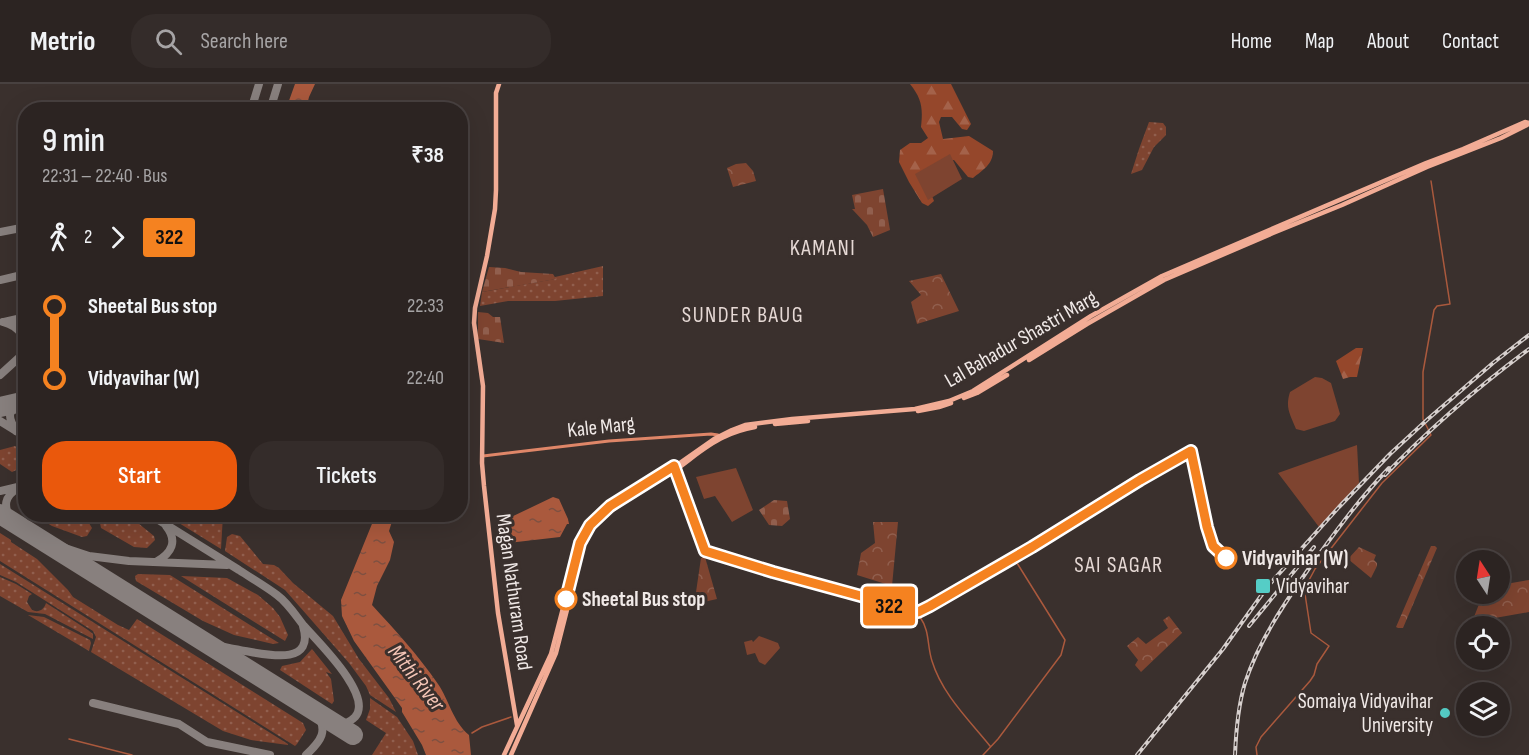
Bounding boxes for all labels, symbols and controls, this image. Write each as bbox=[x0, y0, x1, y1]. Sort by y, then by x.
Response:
search box bbox=[131, 14, 551, 68]
text: Metrio bbox=[30, 25, 95, 58]
icon: search bbox=[152, 25, 185, 58]
text: Search here bbox=[200, 28, 288, 55]
text: Home bbox=[1231, 29, 1272, 54]
text: Map bbox=[1305, 29, 1334, 54]
text: About bbox=[1367, 29, 1409, 54]
text: Contact bbox=[1442, 29, 1499, 54]
text: 9 min bbox=[42, 121, 105, 161]
text: ₹38 bbox=[411, 142, 444, 169]
text: 22:31 – 22:40 · Bus bbox=[42, 164, 168, 188]
icon: walk bbox=[42, 221, 75, 254]
icon: forward bbox=[101, 221, 134, 254]
text: 2 bbox=[84, 225, 92, 249]
text: 322 bbox=[155, 225, 183, 250]
district label: KAMANI bbox=[790, 235, 856, 262]
street label: Lal Bahadur Shastri Marg bbox=[940, 285, 1102, 393]
text: Sheetal Bus stop bbox=[88, 293, 217, 320]
text: 22:33 bbox=[407, 294, 444, 318]
district label: SUNDER BAUG bbox=[682, 302, 804, 329]
text: Vidyavihar (W) bbox=[88, 365, 199, 392]
text: 22:40 bbox=[406, 366, 444, 390]
street label: Kale Marg bbox=[566, 411, 636, 443]
button: Start bbox=[42, 441, 237, 510]
button: Tickets bbox=[249, 441, 444, 510]
street label: Magan Nathuram Road bbox=[491, 512, 537, 672]
place label: Vidyavihar (W) bbox=[1242, 546, 1348, 571]
marker: Vidyavihar (W) bbox=[1215, 547, 1237, 569]
north arrow bbox=[1456, 550, 1510, 604]
map controls bbox=[1456, 550, 1510, 736]
district label: SAI SAGAR bbox=[1074, 552, 1164, 579]
place label: Vidyavihar bbox=[1276, 574, 1349, 599]
marker: Vidyavihar bbox=[1254, 577, 1272, 595]
line badge: 322 bbox=[854, 586, 924, 626]
place label: Sheetal Bus stop bbox=[582, 587, 705, 612]
marker: Sheetal Bus stop bbox=[555, 588, 577, 610]
text: 322 bbox=[875, 594, 903, 619]
button: locate bbox=[1456, 616, 1510, 670]
water label: Mithi River bbox=[382, 639, 451, 717]
button: layers bbox=[1456, 682, 1510, 736]
place label: Somaiya Vidyavihar University bbox=[1298, 689, 1433, 738]
marker: Somaiya Vidyavihar University bbox=[1438, 706, 1452, 720]

